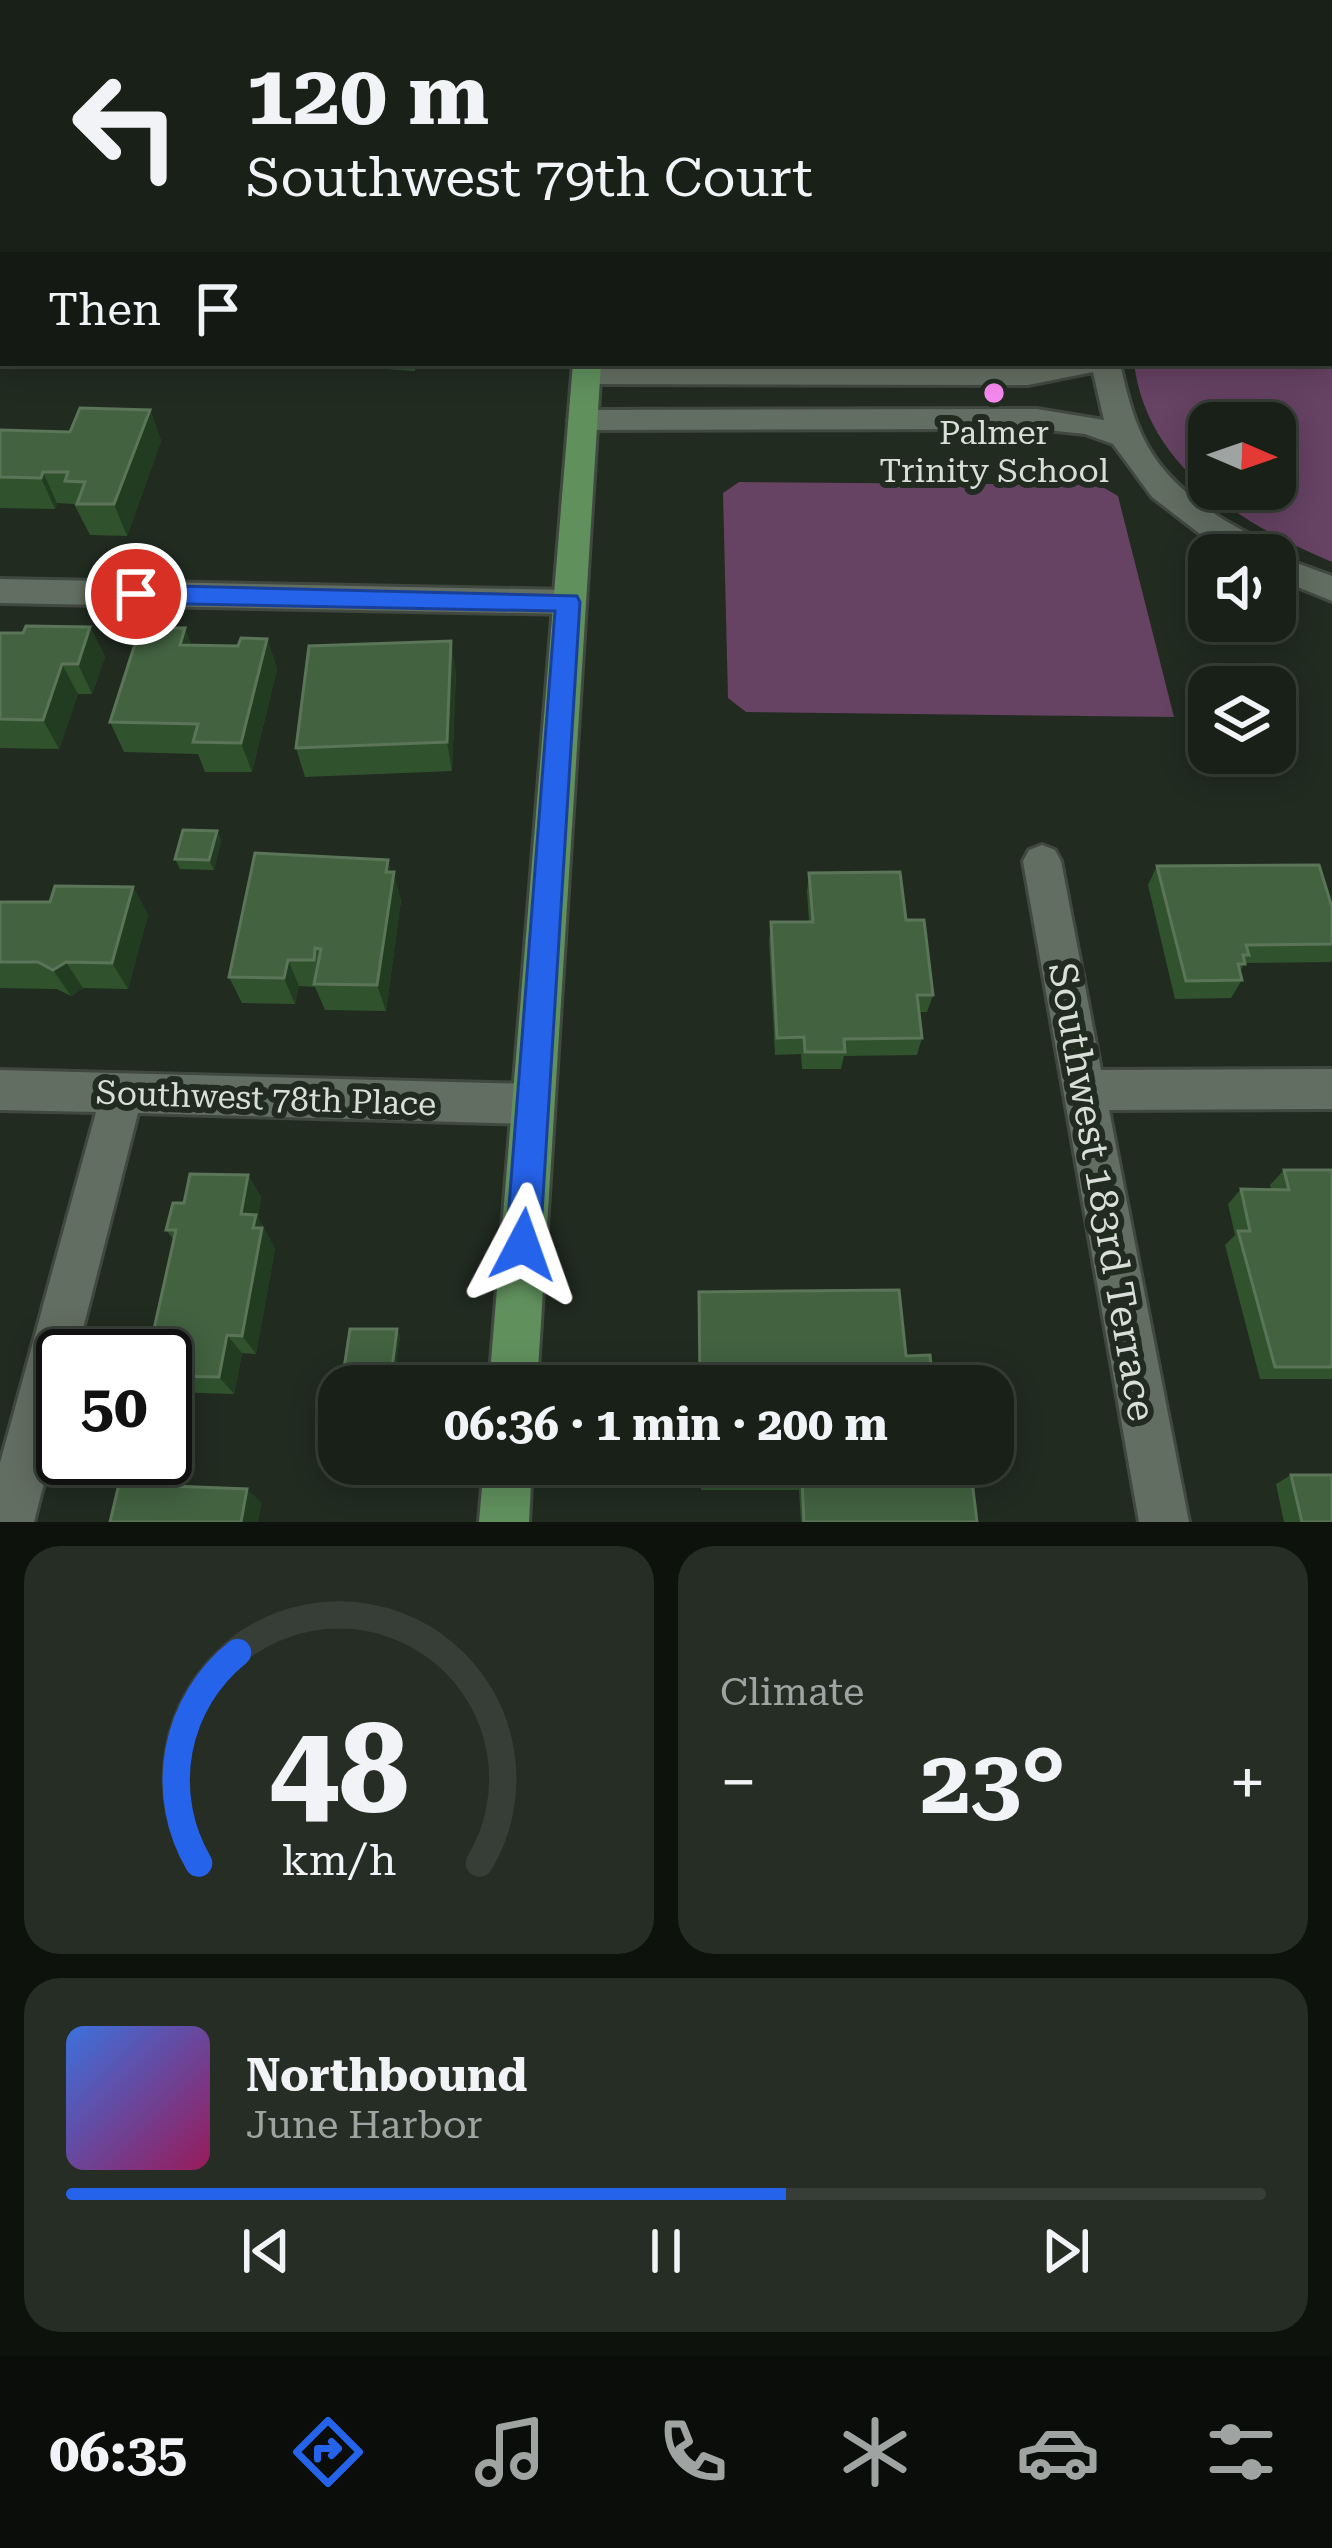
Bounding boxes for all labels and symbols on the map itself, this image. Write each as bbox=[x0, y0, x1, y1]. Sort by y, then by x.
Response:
marker: Palmer Trinity School bbox=[981, 380, 1007, 406]
north arrow bbox=[1188, 402, 1296, 510]
place label: Palmer Trinity School bbox=[879, 413, 1109, 490]
pin bbox=[85, 543, 187, 645]
street label: Southwest 183rd Terrace bbox=[1039, 959, 1165, 1425]
street label: Southwest 78th Place bbox=[95, 1073, 437, 1123]
position arrow bbox=[460, 1182, 586, 1308]
speed limit sign: 50 bbox=[36, 1329, 192, 1485]

